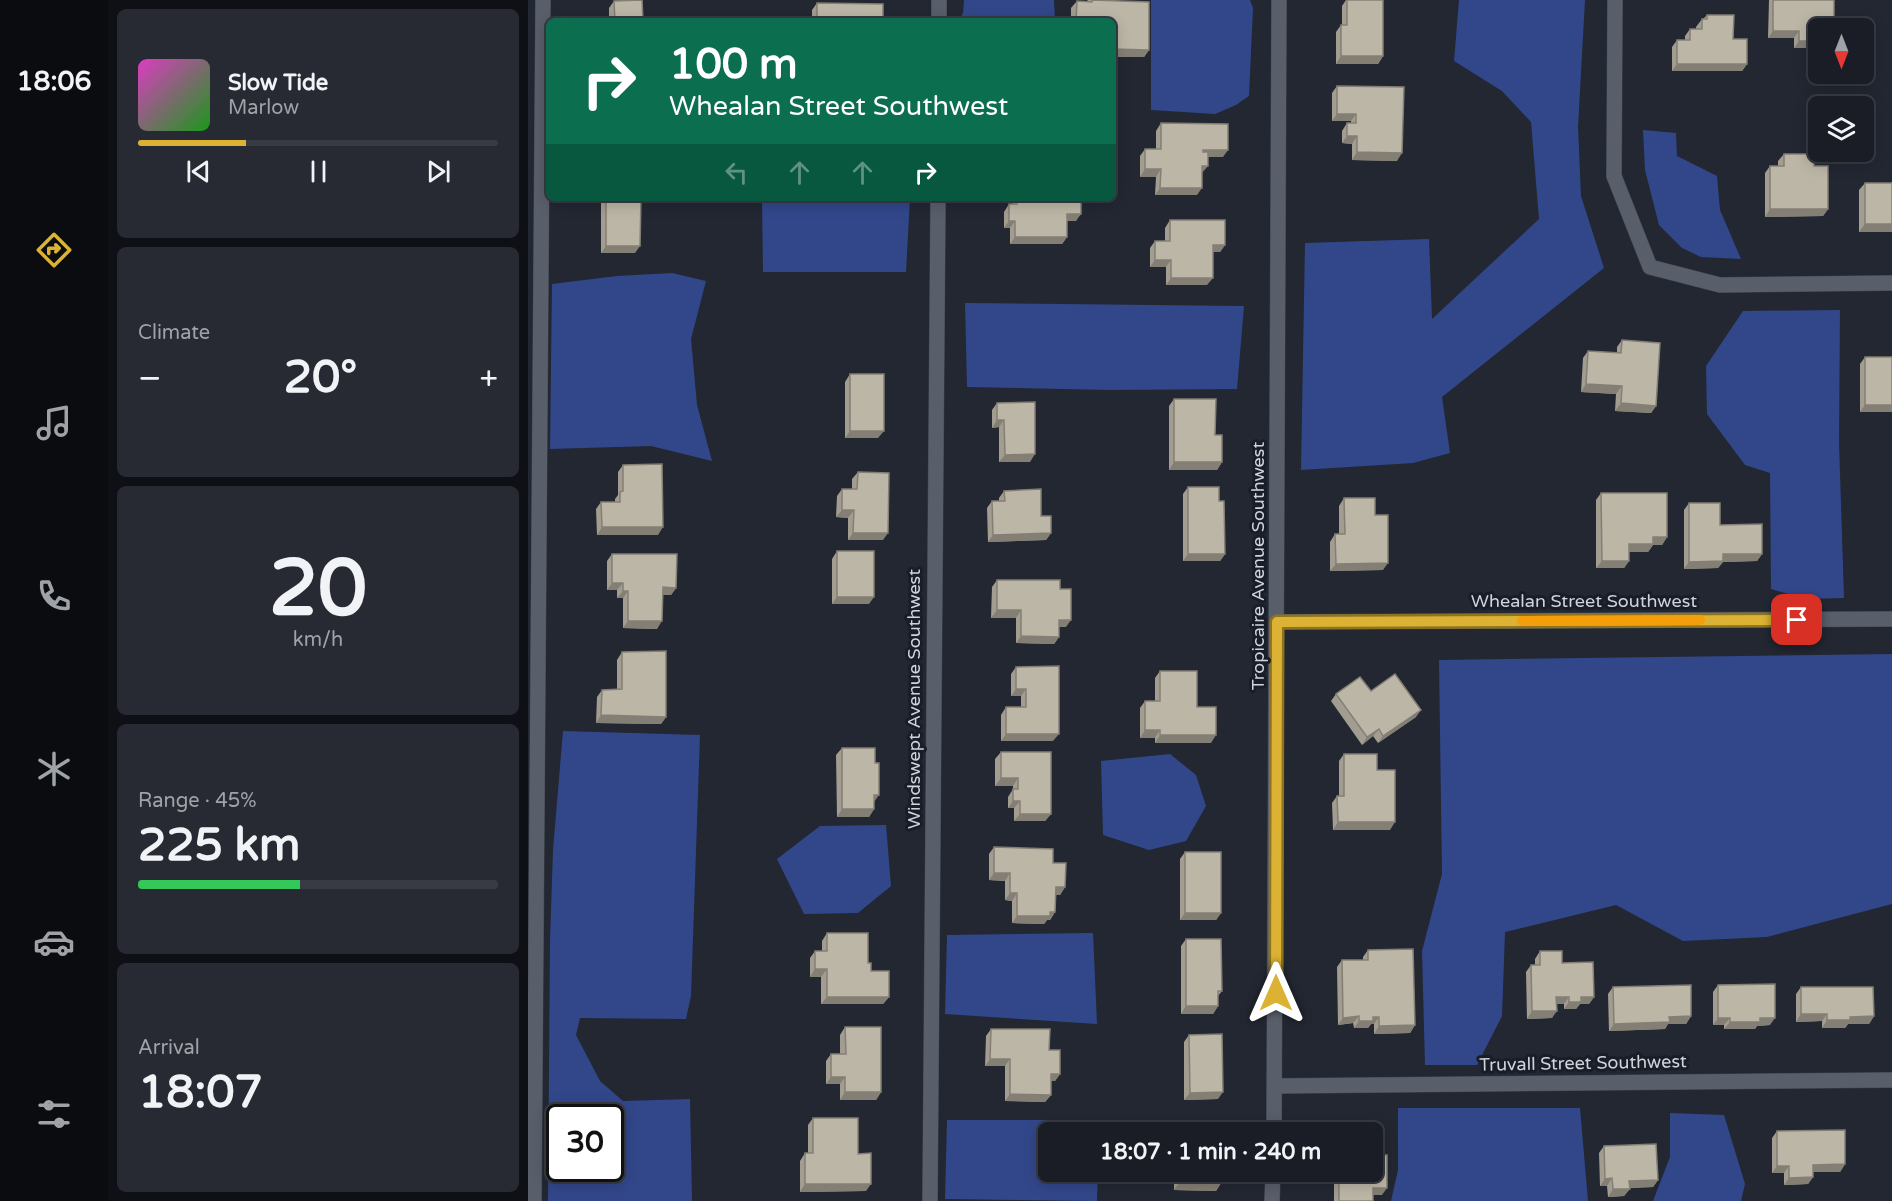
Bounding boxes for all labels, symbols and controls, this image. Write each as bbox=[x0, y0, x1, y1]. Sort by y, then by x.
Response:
north arrow bbox=[1808, 18, 1874, 84]
map controls bbox=[1808, 18, 1874, 162]
text: 100 m bbox=[669, 39, 798, 90]
icon: right bbox=[570, 42, 648, 120]
text: 18:06 bbox=[17, 65, 91, 98]
text: Slow Tide bbox=[228, 70, 328, 96]
text: Whealan Street Southwest bbox=[669, 90, 1008, 123]
text: Marlow bbox=[228, 96, 299, 120]
button: layers bbox=[1808, 96, 1874, 162]
icon: previous bbox=[182, 155, 215, 188]
icon: pause bbox=[302, 155, 335, 188]
icon: next bbox=[422, 155, 455, 188]
icon: left bbox=[720, 156, 753, 189]
icon: ahead bbox=[783, 156, 816, 189]
icon: ahead bbox=[846, 156, 879, 189]
icon: right bbox=[909, 156, 942, 189]
icon: directions bbox=[33, 229, 75, 271]
text: Climate bbox=[138, 321, 210, 345]
text: 20° bbox=[284, 351, 357, 405]
text: − bbox=[138, 359, 162, 398]
text: + bbox=[479, 359, 498, 398]
icon: music bbox=[33, 402, 75, 444]
street label: Tropicaire Avenue Southwest bbox=[1247, 442, 1269, 690]
text: 20 bbox=[269, 542, 367, 636]
street label: Windswept Avenue Southwest bbox=[903, 569, 925, 829]
icon: phone bbox=[33, 575, 75, 617]
street label: Whealan Street Southwest bbox=[1471, 590, 1697, 612]
pin bbox=[1771, 594, 1822, 645]
icon: arrive bbox=[1780, 603, 1813, 636]
text: km/h bbox=[293, 628, 343, 652]
icon: climate bbox=[33, 748, 75, 790]
text: Range · 45% bbox=[138, 789, 257, 813]
text: 225 km bbox=[138, 819, 300, 873]
icon: car bbox=[33, 921, 75, 963]
position arrow bbox=[1244, 961, 1308, 1025]
text: Arrival bbox=[138, 1036, 200, 1060]
street label: Truvall Street Southwest bbox=[1479, 1050, 1687, 1076]
text: 18:07 bbox=[138, 1066, 263, 1120]
icon: filters bbox=[33, 1093, 75, 1135]
speed limit sign: 30 bbox=[546, 1104, 624, 1182]
text: 18:07 · 1 min · 240 m bbox=[1100, 1139, 1321, 1165]

